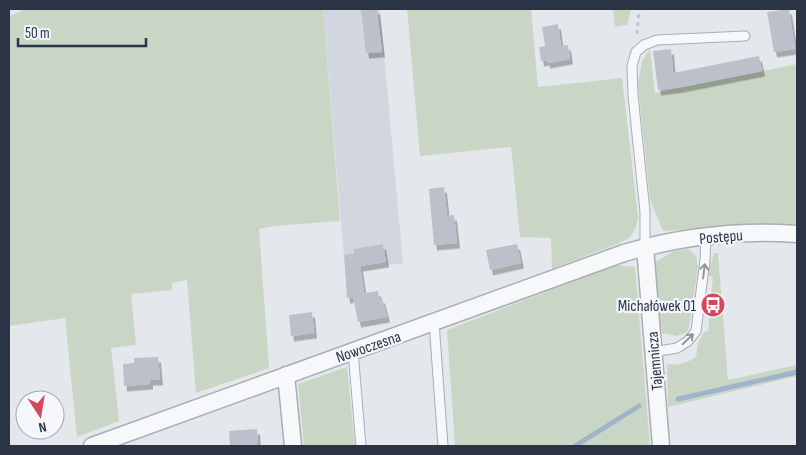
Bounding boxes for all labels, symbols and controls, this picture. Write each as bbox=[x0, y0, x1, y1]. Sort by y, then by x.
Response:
scale bar bbox=[18, 15, 145, 47]
text: 50 m bbox=[25, 24, 50, 43]
street label: Postępu bbox=[699, 226, 744, 249]
one-way arrow bbox=[699, 263, 709, 279]
bus stop icon: Michałówek 01 bbox=[700, 292, 726, 318]
place label: Michałówek 01 bbox=[618, 297, 696, 316]
street label: Nowoczesna bbox=[334, 327, 403, 367]
street label: Tajemnicza bbox=[643, 331, 668, 391]
one-way arrow bbox=[682, 333, 694, 345]
north arrow bbox=[15, 390, 65, 440]
text: N bbox=[37, 418, 48, 436]

